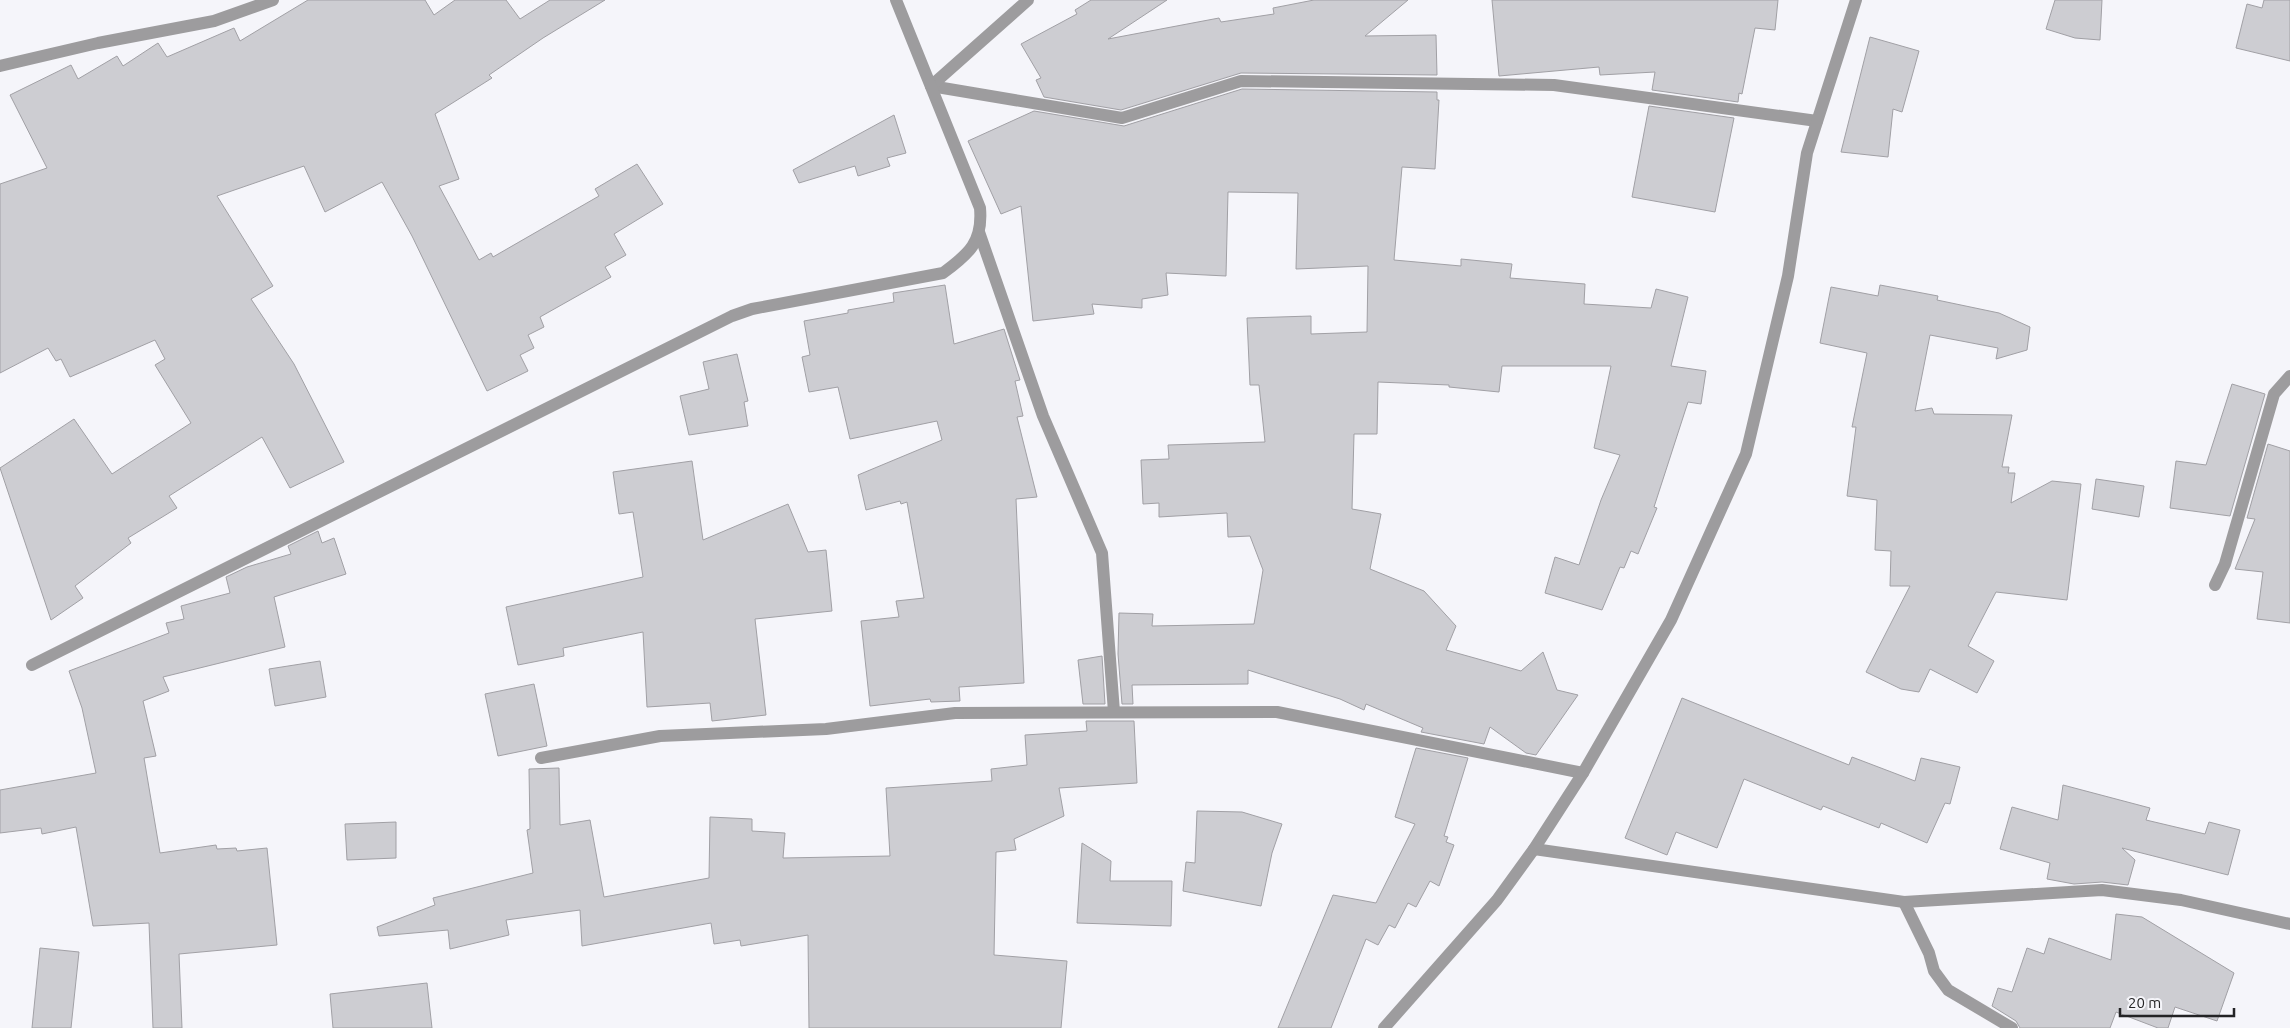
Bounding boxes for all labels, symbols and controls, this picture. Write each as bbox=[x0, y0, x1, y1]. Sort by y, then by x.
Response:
scale bar bbox=[2120, 986, 2234, 1018]
text: 20 m bbox=[2128, 994, 2161, 1011]

